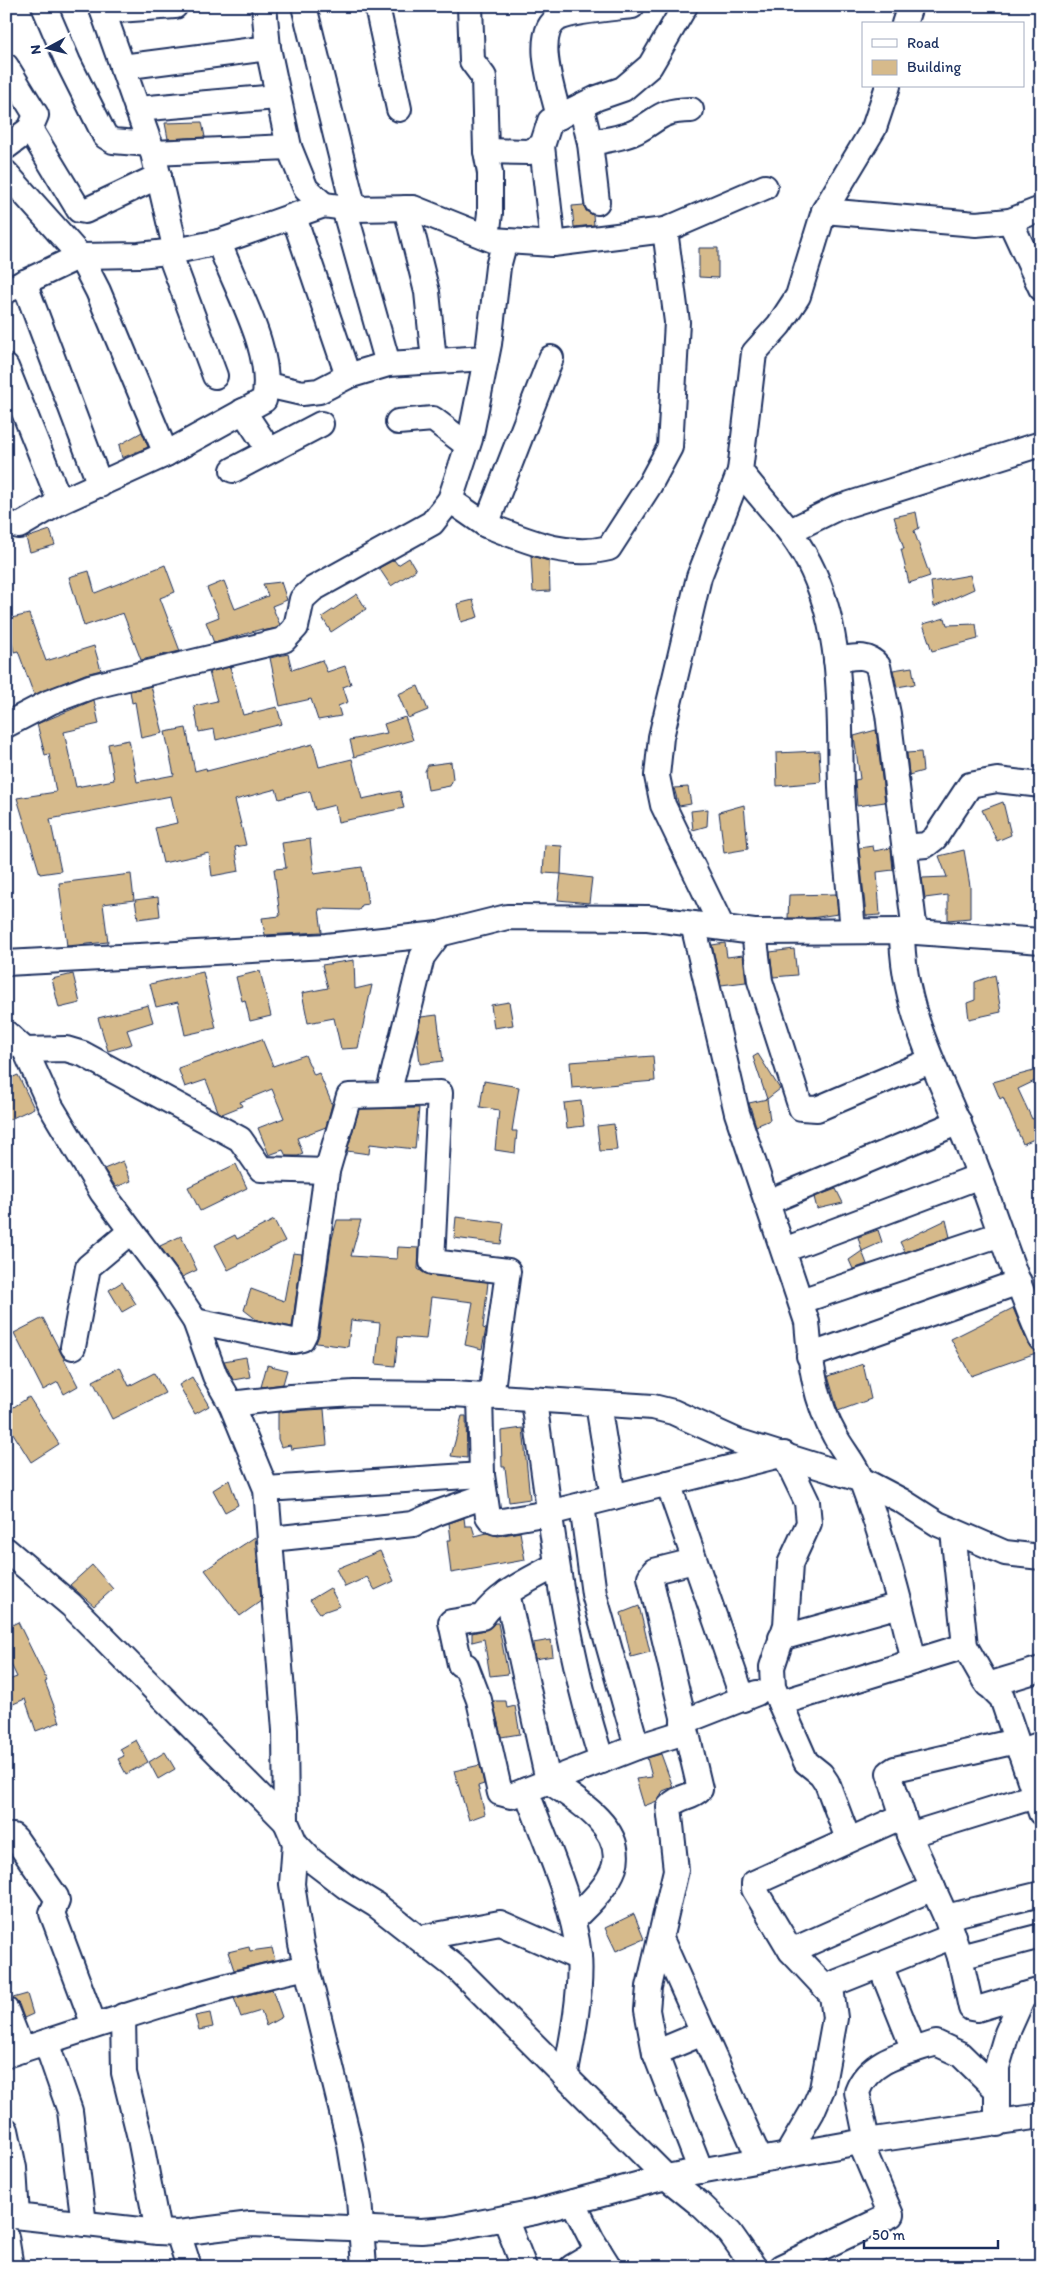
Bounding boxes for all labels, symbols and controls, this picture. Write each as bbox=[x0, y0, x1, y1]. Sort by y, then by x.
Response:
north arrow bbox=[22, 22, 72, 72]
legend bbox=[862, 22, 1024, 88]
text: Road bbox=[907, 34, 940, 52]
text: N bbox=[27, 44, 45, 55]
text: Building bbox=[907, 58, 961, 76]
scale bar bbox=[864, 2218, 998, 2250]
text: 50 m bbox=[872, 2226, 905, 2244]

